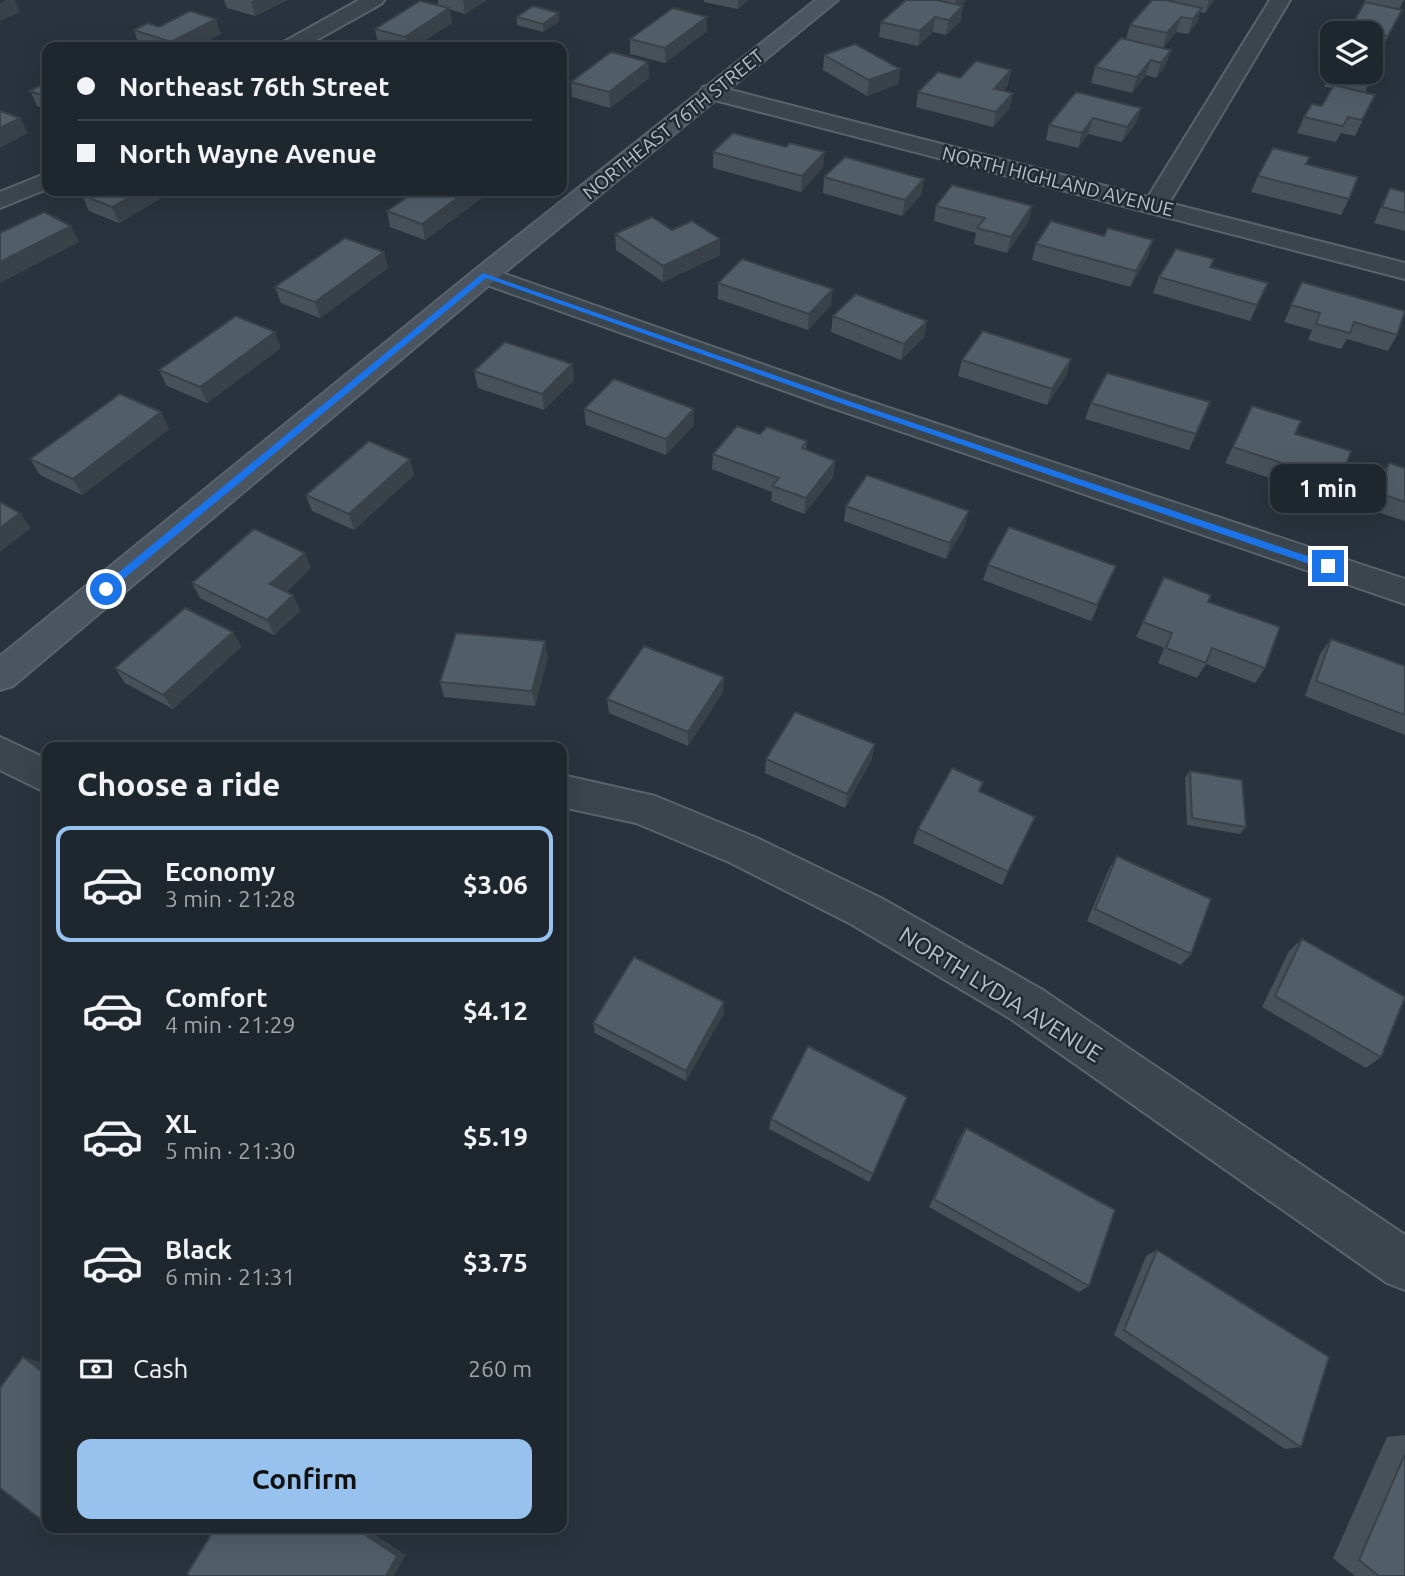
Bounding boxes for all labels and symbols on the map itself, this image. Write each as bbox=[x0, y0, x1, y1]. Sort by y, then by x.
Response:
street label: NORTHEAST 76TH STREET bbox=[578, 44, 768, 204]
street label: NORTH HIGHLAND AVENUE bbox=[940, 142, 1176, 220]
callout: 1 min bbox=[1270, 464, 1386, 514]
route end bbox=[1312, 550, 1344, 582]
route start bbox=[90, 573, 122, 605]
street label: NORTH LYDIA AVENUE bbox=[895, 921, 1107, 1067]

